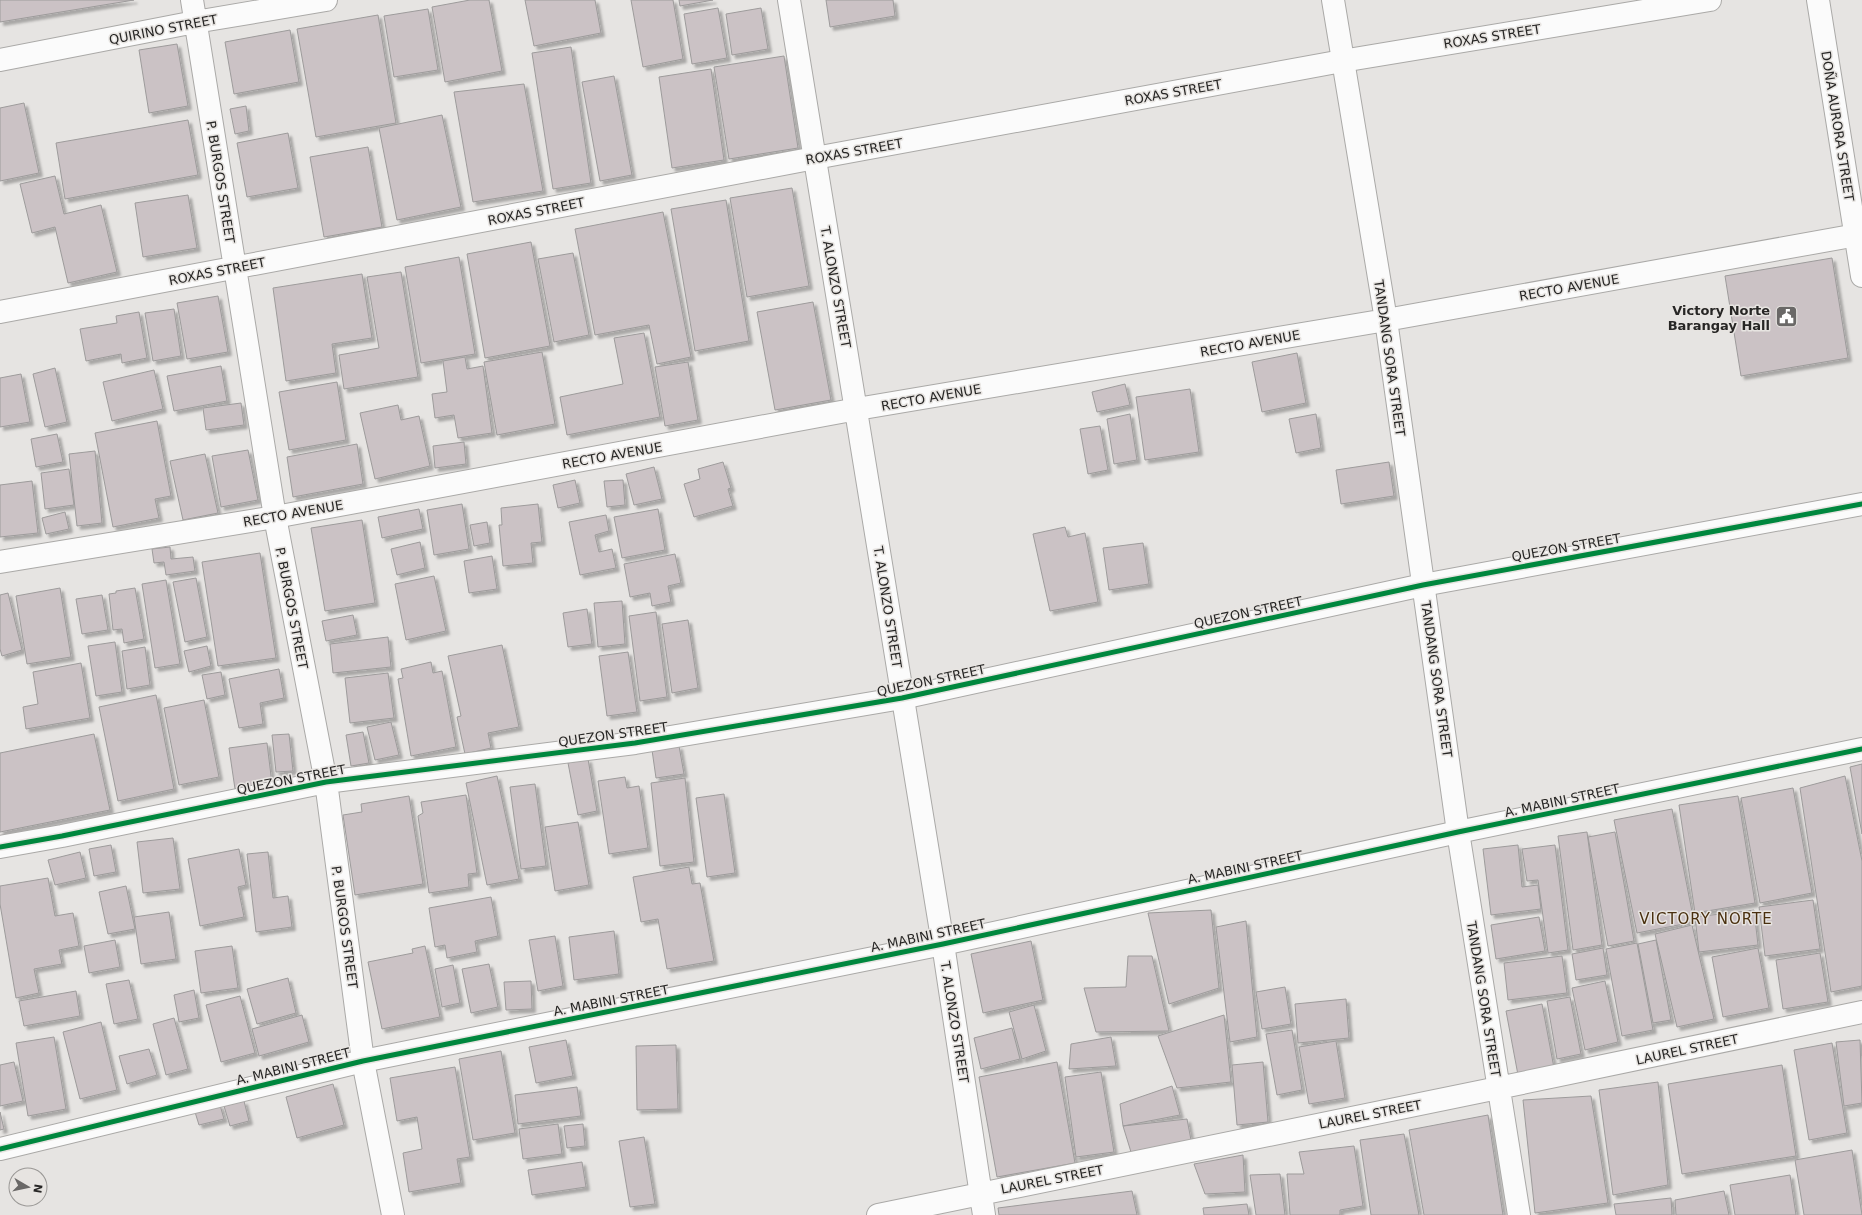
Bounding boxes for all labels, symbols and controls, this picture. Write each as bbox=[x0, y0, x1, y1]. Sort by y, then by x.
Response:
street label: QUIRINO STREET bbox=[108, 12, 219, 47]
street label: ROXAS STREET bbox=[1442, 21, 1542, 52]
street label: DOÑA AURORA STREET bbox=[1818, 50, 1857, 202]
street label: ROXAS STREET bbox=[1123, 77, 1223, 108]
street label: P. BURGOS STREET bbox=[203, 120, 238, 244]
street label: ROXAS STREET bbox=[804, 136, 904, 167]
street label: ROXAS STREET bbox=[486, 195, 586, 228]
street label: T. ALONZO STREET bbox=[817, 224, 854, 349]
street label: ROXAS STREET bbox=[167, 255, 267, 288]
street label: RECTO AVENUE bbox=[1518, 271, 1620, 304]
street label: TANDANG SORA STREET bbox=[1371, 278, 1408, 437]
place label: Victory Norte Barangay Hall bbox=[1668, 303, 1770, 333]
public building icon: Victory Norte Barangay Hall bbox=[1773, 304, 1799, 330]
street label: RECTO AVENUE bbox=[1199, 327, 1301, 360]
street label: RECTO AVENUE bbox=[880, 381, 982, 414]
street label: RECTO AVENUE bbox=[561, 439, 663, 472]
street label: RECTO AVENUE bbox=[242, 497, 344, 530]
street label: QUEZON STREET bbox=[1510, 530, 1622, 564]
street label: T. ALONZO STREET bbox=[870, 544, 905, 669]
street label: P. BURGOS STREET bbox=[272, 546, 311, 670]
street label: QUEZON STREET bbox=[1192, 594, 1304, 631]
street label: TANDANG SORA STREET bbox=[1418, 599, 1455, 758]
street label: QUEZON STREET bbox=[875, 662, 987, 699]
street label: QUEZON STREET bbox=[557, 719, 669, 750]
street label: QUEZON STREET bbox=[235, 762, 347, 797]
street label: A. MABINI STREET bbox=[1503, 781, 1621, 820]
street label: A. MABINI STREET bbox=[1186, 848, 1304, 887]
street label: P. BURGOS STREET bbox=[328, 865, 361, 989]
district label: VICTORY NORTE bbox=[1639, 910, 1773, 928]
street label: A. MABINI STREET bbox=[869, 916, 987, 955]
street label: TANDANG SORA STREET bbox=[1464, 919, 1503, 1078]
street label: T. ALONZO STREET bbox=[937, 959, 972, 1084]
street label: A. MABINI STREET bbox=[552, 982, 670, 1019]
street label: LAUREL STREET bbox=[1635, 1031, 1740, 1068]
street label: A. MABINI STREET bbox=[235, 1045, 352, 1088]
street label: LAUREL STREET bbox=[1318, 1097, 1423, 1132]
street label: LAUREL STREET bbox=[1000, 1162, 1105, 1197]
north arrow bbox=[8, 1167, 48, 1207]
text: N bbox=[30, 1183, 45, 1194]

